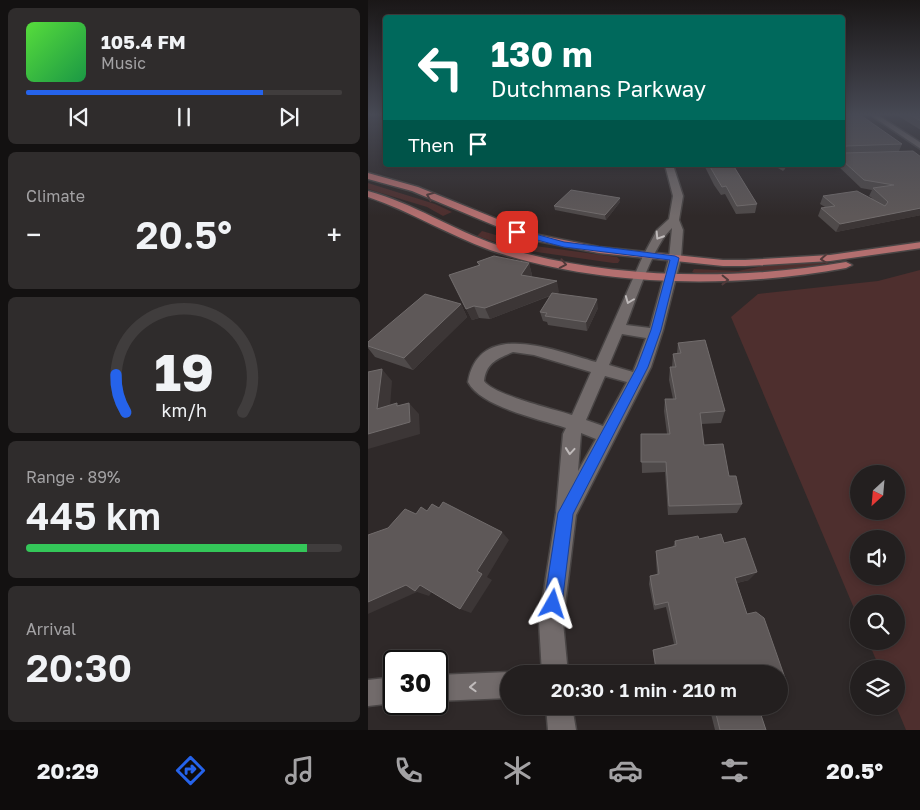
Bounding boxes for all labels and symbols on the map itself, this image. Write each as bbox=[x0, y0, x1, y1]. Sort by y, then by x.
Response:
one-way arrow bbox=[427, 191, 435, 201]
pin bbox=[496, 211, 538, 253]
one-way arrow bbox=[656, 231, 666, 240]
one-way arrow bbox=[819, 253, 827, 264]
one-way arrow bbox=[559, 258, 568, 268]
one-way arrow bbox=[722, 275, 729, 285]
one-way arrow bbox=[625, 295, 635, 304]
one-way arrow bbox=[565, 447, 576, 455]
north arrow bbox=[850, 465, 906, 520]
position arrow bbox=[526, 577, 578, 629]
speed limit sign: 30 bbox=[383, 650, 448, 715]
one-way arrow bbox=[469, 681, 477, 692]

